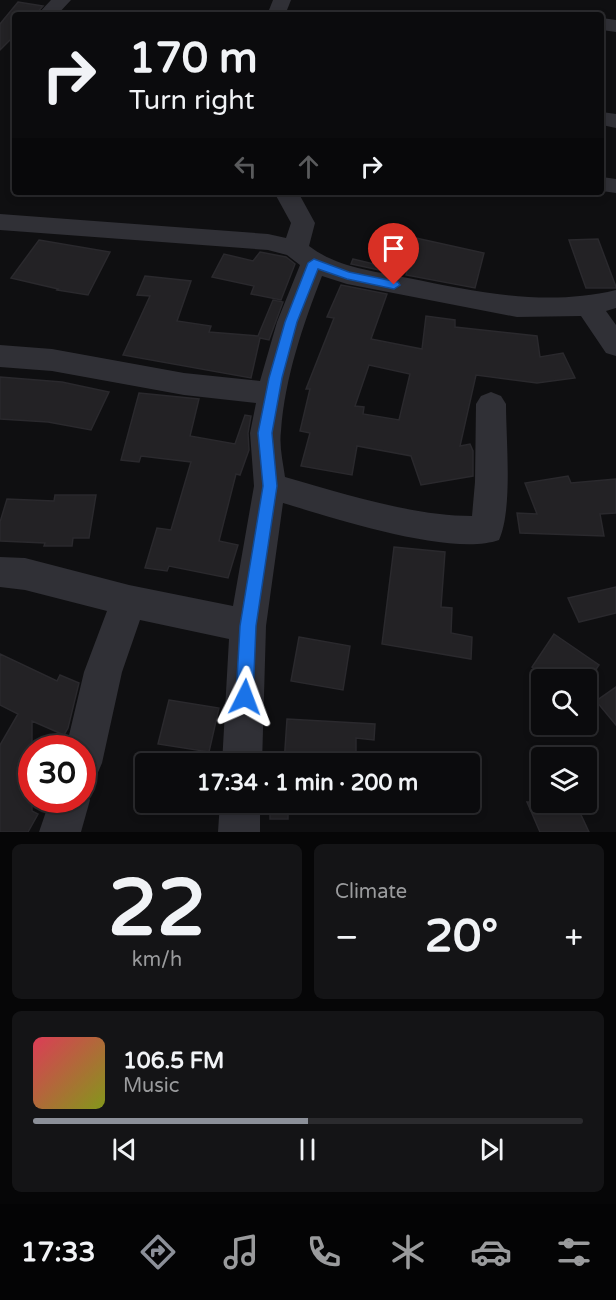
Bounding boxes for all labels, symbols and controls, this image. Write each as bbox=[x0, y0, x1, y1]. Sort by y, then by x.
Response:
text: 170 m bbox=[129, 33, 258, 84]
icon: right bbox=[30, 36, 108, 114]
text: Turn right bbox=[129, 84, 255, 117]
icon: left bbox=[229, 150, 262, 183]
icon: ahead bbox=[292, 150, 325, 183]
icon: right bbox=[355, 150, 388, 183]
pin bbox=[368, 223, 419, 285]
icon: arrive bbox=[377, 232, 410, 265]
position arrow bbox=[213, 665, 277, 729]
map controls bbox=[531, 669, 597, 813]
button: search bbox=[531, 669, 597, 735]
speed limit sign: 30 bbox=[18, 735, 96, 813]
button: layers bbox=[531, 747, 597, 813]
text: 17:34 · 1 min · 200 m bbox=[197, 770, 418, 796]
text: 22 bbox=[108, 862, 206, 956]
text: Climate bbox=[335, 880, 407, 904]
text: 20° bbox=[425, 910, 498, 964]
text: − bbox=[335, 918, 359, 957]
text: + bbox=[564, 918, 583, 957]
text: km/h bbox=[132, 948, 182, 972]
text: 106.5 FM bbox=[123, 1048, 224, 1074]
text: Music bbox=[123, 1074, 179, 1098]
icon: previous bbox=[108, 1133, 141, 1166]
icon: pause bbox=[291, 1133, 324, 1166]
icon: next bbox=[475, 1133, 508, 1166]
icon: directions bbox=[137, 1231, 179, 1273]
icon: music bbox=[220, 1231, 262, 1273]
icon: phone bbox=[303, 1231, 345, 1273]
icon: climate bbox=[387, 1231, 429, 1273]
icon: car bbox=[470, 1231, 512, 1273]
icon: filters bbox=[553, 1231, 595, 1273]
text: 17:33 bbox=[21, 1236, 96, 1269]

